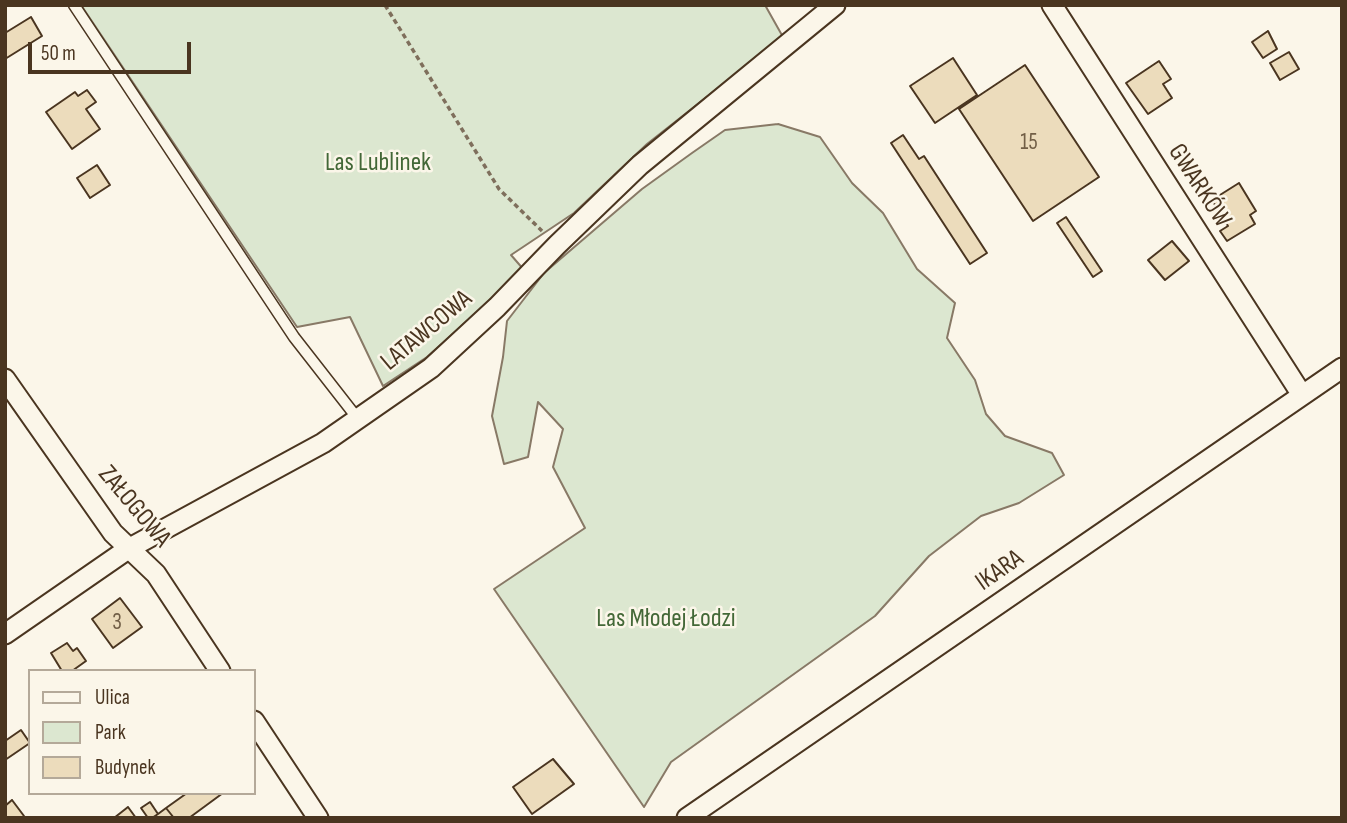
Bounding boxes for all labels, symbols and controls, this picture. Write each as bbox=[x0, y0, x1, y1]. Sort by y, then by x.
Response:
scale bar bbox=[32, 28, 194, 72]
text: 50 m bbox=[41, 41, 76, 66]
house number: 15 bbox=[1020, 129, 1038, 157]
street label: GWARKÓW bbox=[1161, 138, 1237, 234]
park label: Las Lublinek bbox=[325, 147, 431, 179]
street label: LATAWCOWA bbox=[375, 284, 479, 378]
street label: ZAŁOGOWA bbox=[91, 460, 177, 554]
street label: IKARA bbox=[970, 544, 1030, 598]
park label: Las Młodej Łodzi bbox=[596, 603, 736, 635]
house number: 3 bbox=[112, 609, 122, 637]
legend bbox=[28, 669, 256, 795]
text: Ulica bbox=[95, 685, 130, 710]
text: Park bbox=[95, 720, 126, 745]
text: Budynek bbox=[95, 755, 155, 780]

